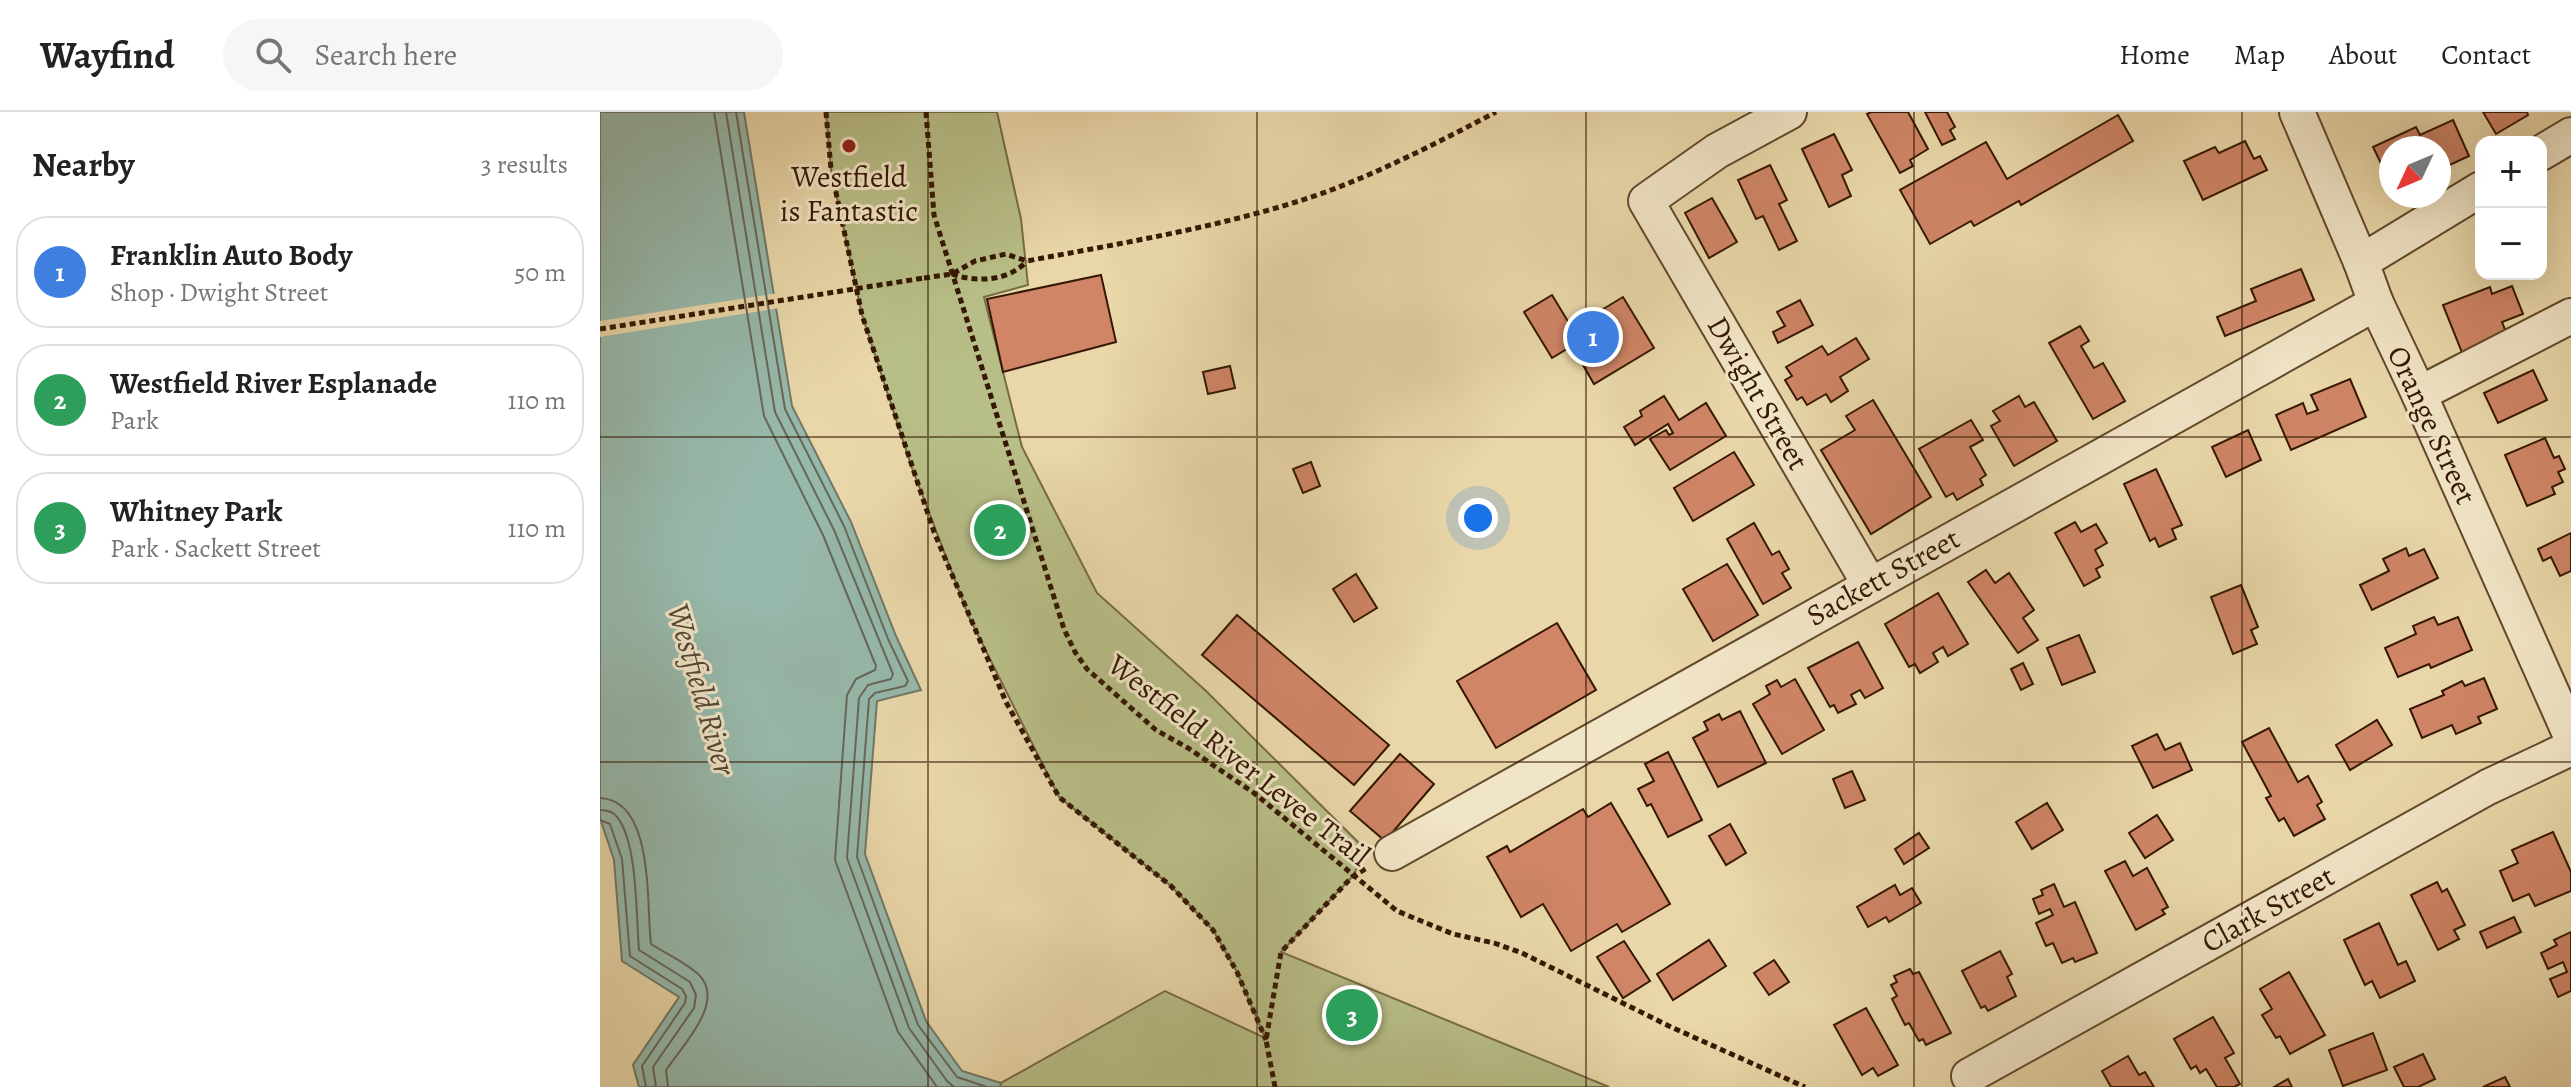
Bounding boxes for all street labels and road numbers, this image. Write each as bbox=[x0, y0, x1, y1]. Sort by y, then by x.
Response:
street label: Dwight Street bbox=[1698, 309, 1818, 477]
street label: Orange Street bbox=[2378, 339, 2486, 511]
street label: Sackett Street bbox=[1799, 518, 1967, 636]
street label: Westfield River Levee Trail bbox=[1099, 644, 1378, 875]
street label: Clark Street bbox=[2194, 856, 2342, 962]

